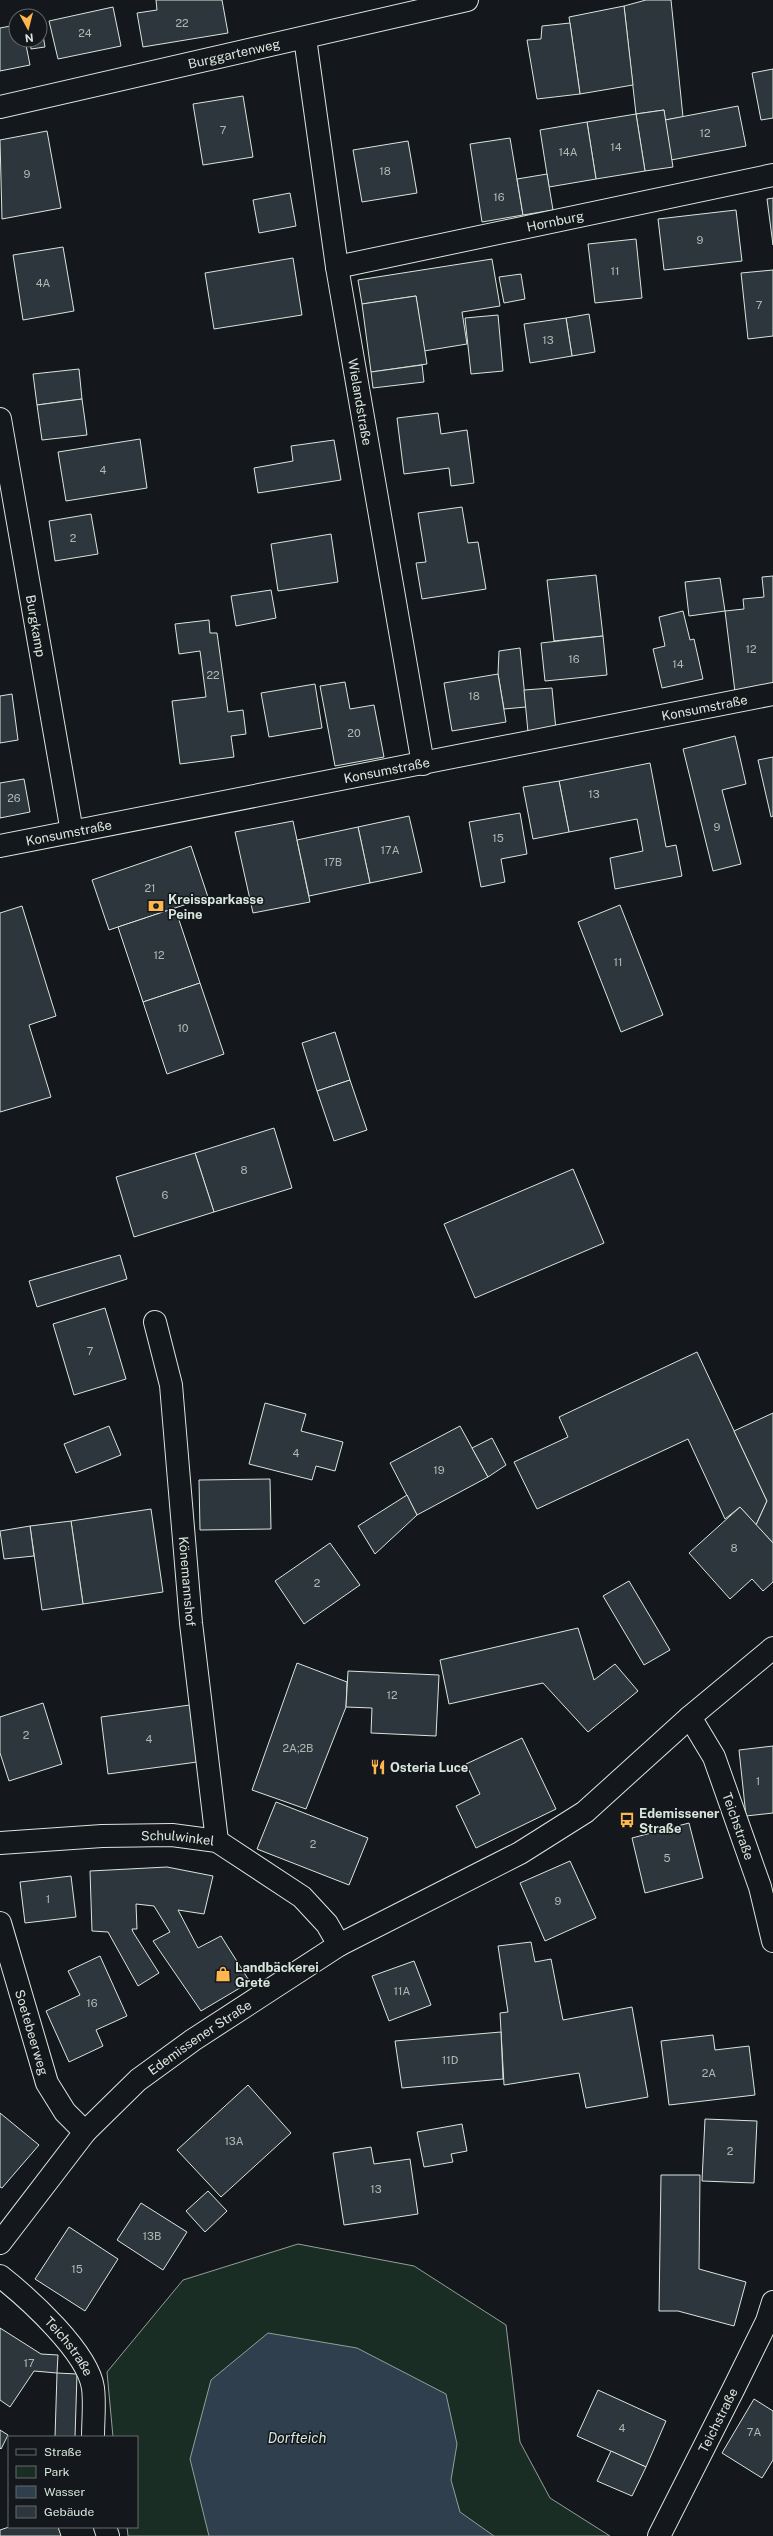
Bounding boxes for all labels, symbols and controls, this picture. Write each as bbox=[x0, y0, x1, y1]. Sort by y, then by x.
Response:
north arrow bbox=[8, 8, 48, 48]
house number: 22 bbox=[175, 17, 189, 29]
house number: 24 bbox=[78, 27, 92, 39]
text: N bbox=[24, 31, 34, 44]
street label: Burggartenweg bbox=[186, 36, 282, 71]
house number: 7 bbox=[220, 124, 227, 136]
house number: 12 bbox=[699, 127, 711, 139]
house number: 14 bbox=[610, 141, 622, 153]
house number: 14A bbox=[558, 146, 578, 158]
house number: 18 bbox=[379, 165, 391, 177]
house number: 9 bbox=[24, 168, 31, 180]
house number: 16 bbox=[493, 191, 505, 203]
street label: Hornburg bbox=[525, 208, 585, 234]
house number: 9 bbox=[697, 234, 704, 246]
house number: 11 bbox=[611, 265, 619, 277]
house number: 4A bbox=[36, 277, 51, 289]
house number: 7 bbox=[756, 299, 763, 311]
house number: 13 bbox=[542, 334, 554, 346]
street label: Wielandstraße bbox=[345, 357, 375, 446]
house number: 4 bbox=[100, 464, 107, 476]
house number: 2 bbox=[70, 532, 77, 544]
street label: Burgkamp bbox=[23, 594, 49, 658]
house number: 12 bbox=[745, 643, 757, 655]
house number: 16 bbox=[568, 653, 580, 665]
house number: 14 bbox=[672, 658, 684, 670]
house number: 22 bbox=[206, 669, 220, 681]
house number: 18 bbox=[468, 690, 480, 702]
street label: Konsumstraße bbox=[660, 692, 749, 723]
house number: 20 bbox=[347, 727, 361, 739]
street label: Konsumstraße bbox=[342, 754, 431, 786]
house number: 13 bbox=[588, 788, 600, 800]
house number: 26 bbox=[7, 792, 21, 804]
street label: Konsumstraße bbox=[24, 817, 113, 848]
house number: 9 bbox=[714, 821, 721, 833]
house number: 15 bbox=[492, 832, 504, 844]
house number: 17A bbox=[381, 844, 400, 856]
house number: 17B bbox=[324, 856, 342, 868]
house number: 21 bbox=[144, 882, 156, 894]
place label: Kreissparkasse Peine bbox=[168, 892, 264, 922]
bank icon: Kreissparkasse Peine bbox=[147, 897, 165, 915]
house number: 12 bbox=[153, 949, 165, 961]
house number: 11 bbox=[614, 956, 622, 968]
house number: 10 bbox=[177, 1022, 189, 1034]
house number: 8 bbox=[240, 1164, 248, 1176]
house number: 6 bbox=[162, 1189, 169, 1201]
house number: 7 bbox=[87, 1345, 94, 1357]
house number: 4 bbox=[293, 1447, 300, 1459]
house number: 19 bbox=[433, 1464, 445, 1476]
street label: Könemannshof bbox=[176, 1536, 199, 1627]
house number: 8 bbox=[730, 1542, 738, 1554]
house number: 2 bbox=[314, 1577, 321, 1589]
house number: 12 bbox=[386, 1689, 398, 1701]
house number: 2 bbox=[23, 1729, 30, 1741]
house number: 4 bbox=[146, 1733, 153, 1745]
house number: 2A;2B bbox=[283, 1742, 313, 1754]
restaurant icon: Osteria Luce bbox=[369, 1758, 387, 1776]
place label: Osteria Luce bbox=[390, 1760, 468, 1775]
house number: 1 bbox=[756, 1775, 760, 1787]
street label: Teichstraße bbox=[720, 1790, 757, 1862]
place label: Edemissener Straße bbox=[639, 1806, 720, 1836]
bus stop icon: Edemissener Straße bbox=[618, 1811, 636, 1829]
street label: Schulwinkel bbox=[141, 1828, 215, 1848]
house number: 2 bbox=[310, 1838, 317, 1850]
house number: 5 bbox=[663, 1852, 671, 1864]
house number: 1 bbox=[46, 1893, 50, 1905]
house number: 9 bbox=[555, 1895, 562, 1907]
place label: Landbäckerei Grete bbox=[235, 1960, 319, 1990]
shop icon: Landbäckerei Grete bbox=[214, 1965, 232, 1983]
house number: 11A bbox=[394, 1985, 411, 1997]
street label: Soetebeerweg bbox=[12, 1988, 52, 2077]
house number: 16 bbox=[86, 1997, 98, 2009]
street label: Edemissener Straße bbox=[145, 1997, 254, 2078]
house number: 11D bbox=[442, 2054, 459, 2066]
house number: 2A bbox=[702, 2067, 716, 2079]
house number: 13A bbox=[224, 2135, 244, 2147]
house number: 2 bbox=[727, 2145, 734, 2157]
house number: 13 bbox=[370, 2183, 382, 2195]
house number: 13B bbox=[143, 2230, 161, 2242]
house number: 15 bbox=[71, 2263, 83, 2275]
street label: Teichstraße bbox=[42, 2313, 96, 2378]
house number: 17 bbox=[23, 2357, 35, 2369]
street label: Teichstraße bbox=[695, 2385, 740, 2455]
house number: 4 bbox=[619, 2422, 626, 2434]
house number: 7A bbox=[747, 2426, 761, 2438]
water label: Dorfteich bbox=[268, 2430, 326, 2446]
legend bbox=[8, 2436, 138, 2528]
text: Straße bbox=[44, 2445, 82, 2459]
text: Park bbox=[44, 2465, 70, 2479]
text: Wasser bbox=[44, 2485, 85, 2499]
text: Gebäude bbox=[44, 2505, 94, 2519]

